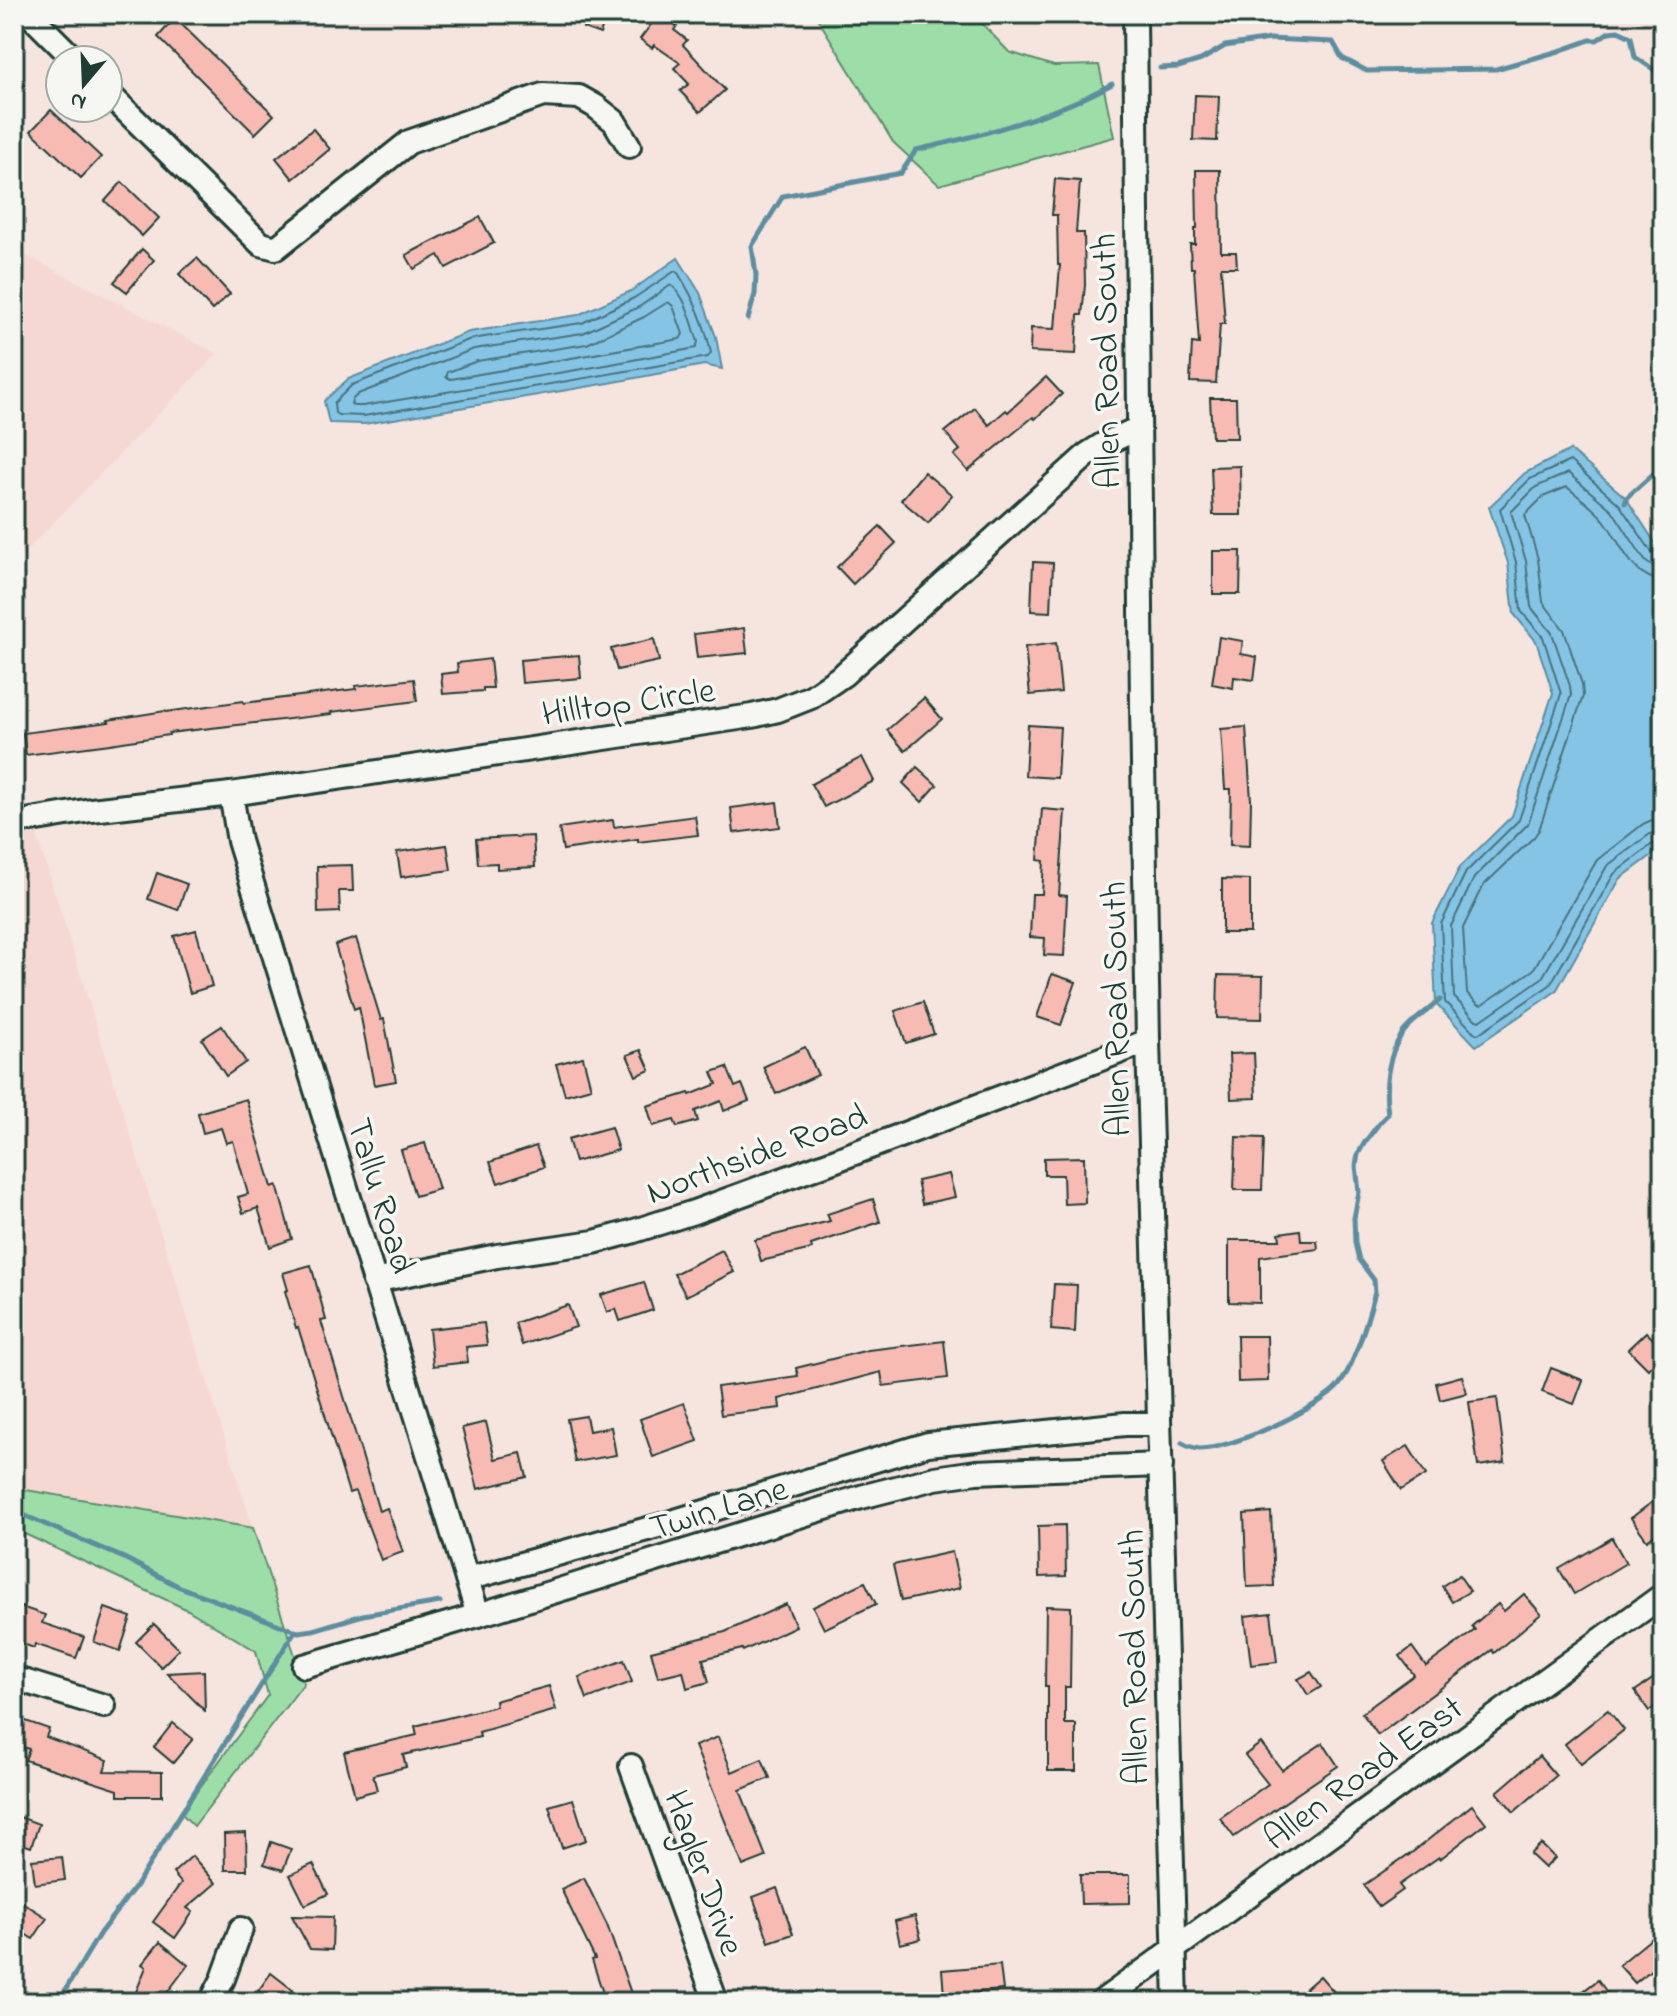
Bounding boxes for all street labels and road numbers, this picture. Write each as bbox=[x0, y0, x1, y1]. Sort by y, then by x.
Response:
street label: Allen Road South bbox=[1080, 232, 1137, 489]
street label: Hilltop Circle bbox=[539, 666, 720, 743]
street label: Allen Road South bbox=[1090, 880, 1147, 1137]
street label: Northside Road bbox=[640, 1092, 876, 1221]
street label: Tallu Road bbox=[330, 1112, 427, 1281]
street label: Twin Lane bbox=[644, 1464, 796, 1556]
street label: Allen Road South bbox=[1108, 1528, 1165, 1785]
street label: Allen Road East bbox=[1254, 1684, 1476, 1865]
street label: Hagler Drive bbox=[647, 1783, 756, 1965]

